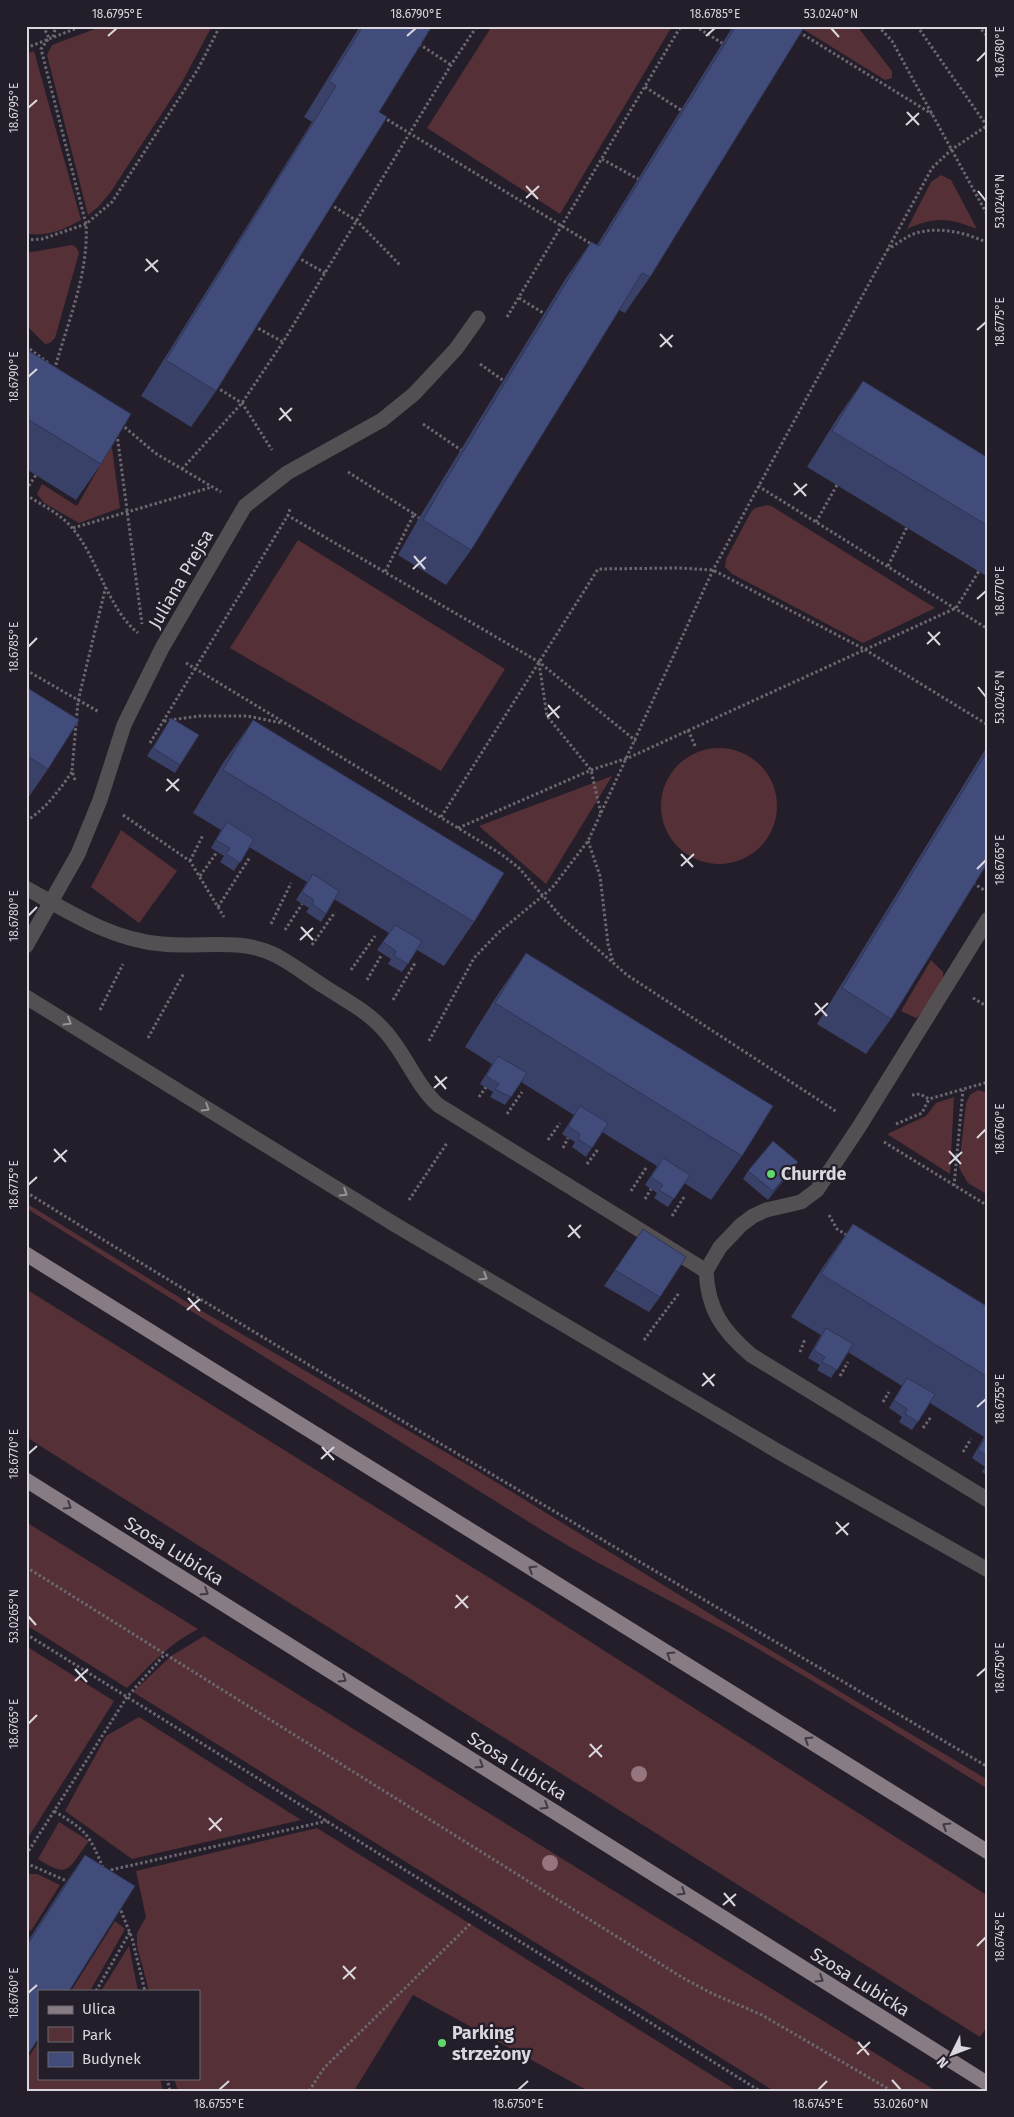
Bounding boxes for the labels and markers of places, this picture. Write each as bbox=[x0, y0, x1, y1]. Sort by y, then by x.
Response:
place label: Churrde bbox=[781, 1163, 847, 1185]
marker: Churrde bbox=[765, 1168, 777, 1180]
place label: Parking strzeżony bbox=[452, 2022, 531, 2065]
marker: Parking strzeżony bbox=[436, 2037, 448, 2049]

